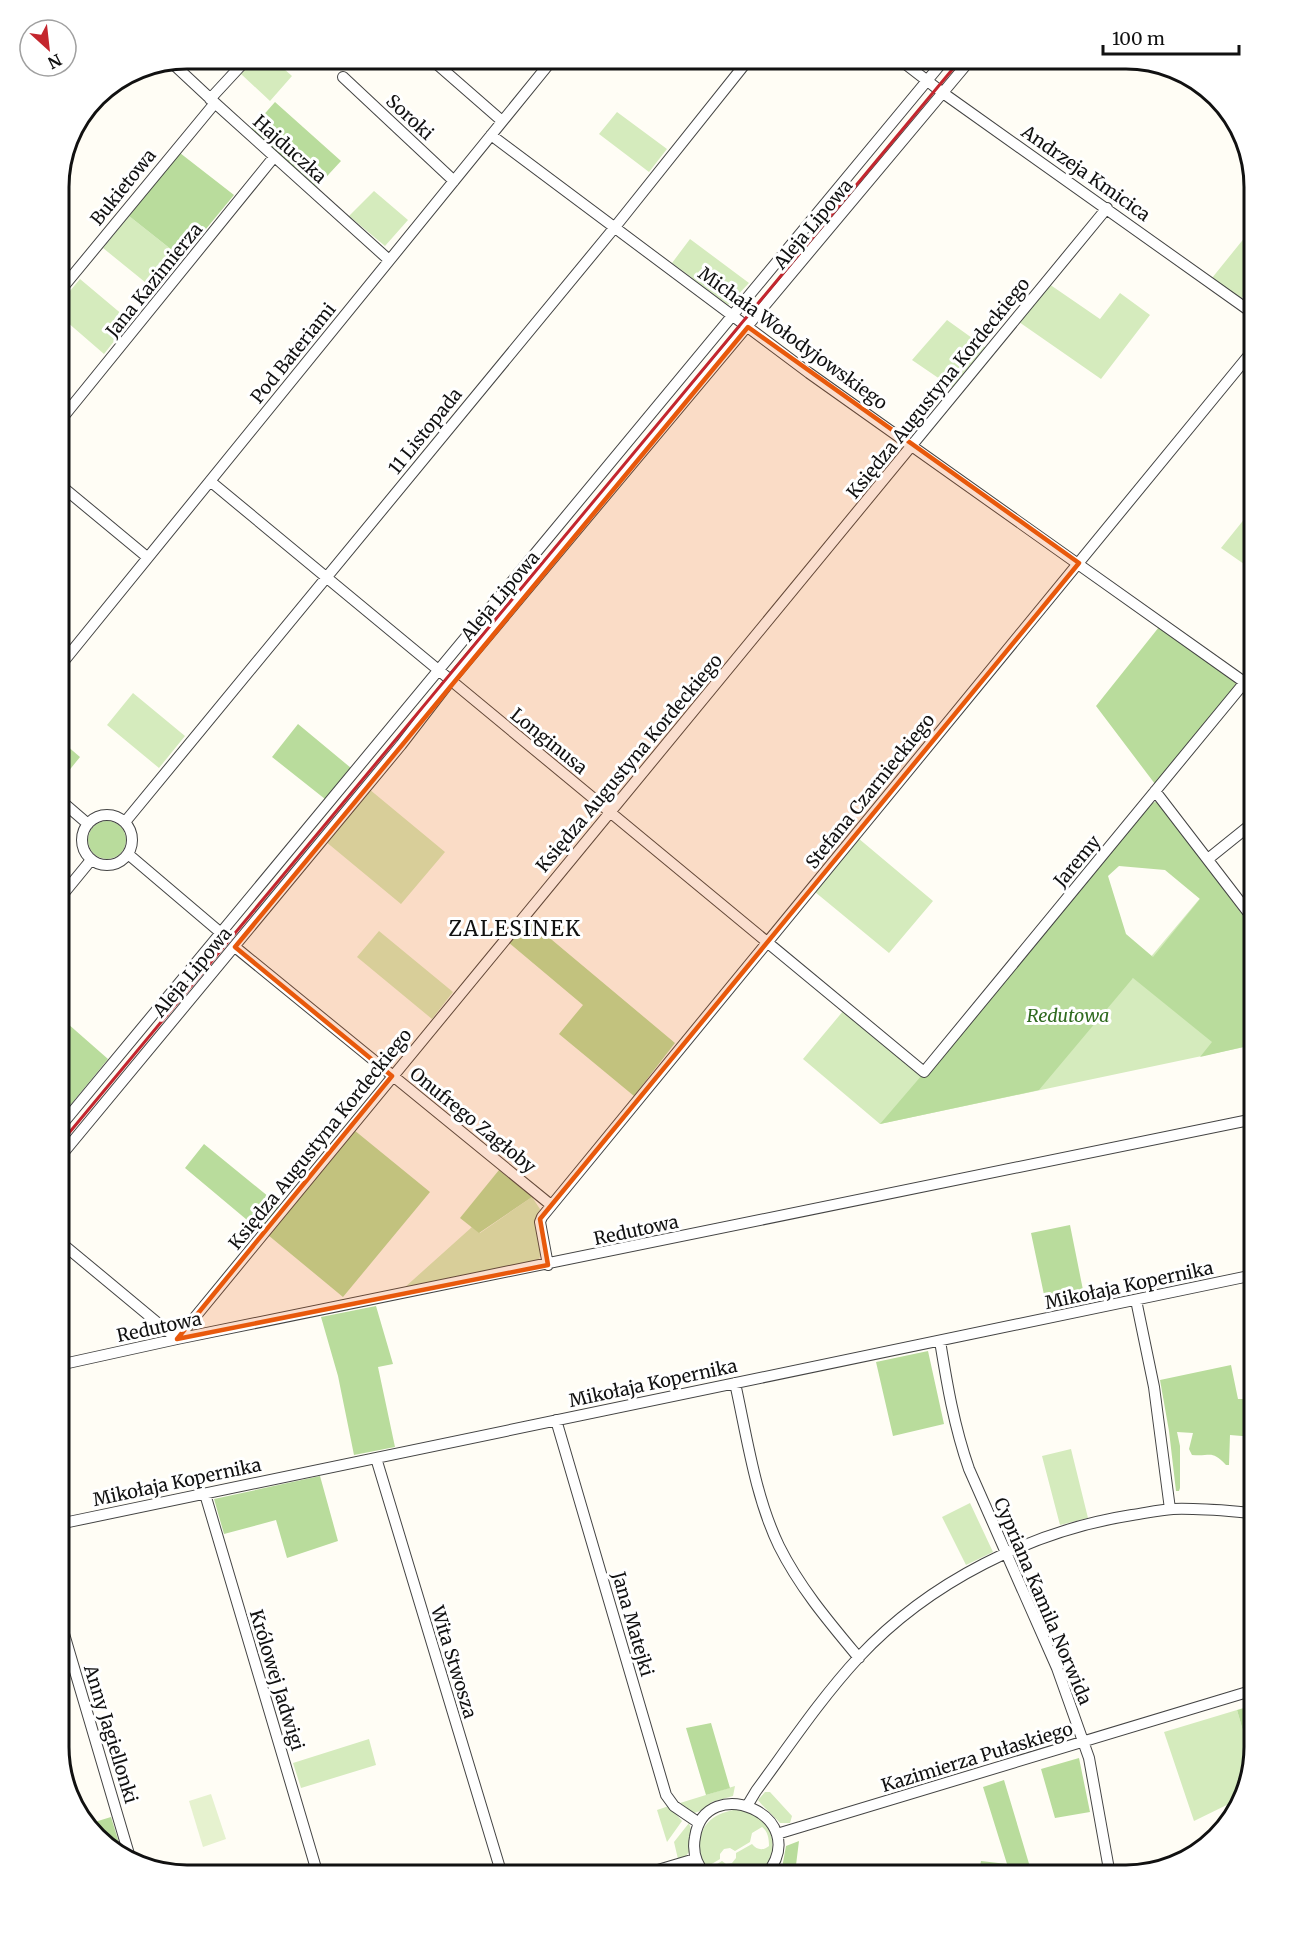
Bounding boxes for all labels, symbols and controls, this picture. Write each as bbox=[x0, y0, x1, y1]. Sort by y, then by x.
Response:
north arrow bbox=[18, 18, 78, 78]
scale bar bbox=[1103, 18, 1240, 56]
text: 100 m bbox=[1112, 27, 1165, 50]
text: N bbox=[44, 50, 65, 73]
street label: Soroki bbox=[381, 89, 439, 145]
street label: Hajduczka bbox=[248, 110, 332, 188]
street label: Andrzeja Kmicica bbox=[1016, 119, 1155, 226]
street label: Bukietowa bbox=[85, 144, 161, 230]
street label: Aleja Lipowa bbox=[768, 174, 858, 275]
street label: Jana Kazimierza bbox=[100, 218, 207, 343]
street label: Michała Wołodyjowskiego bbox=[694, 262, 892, 414]
street label: Księdza Augustyna Kordeckiego bbox=[842, 273, 1034, 503]
street label: Pod Bateriami bbox=[245, 298, 341, 408]
street label: 11 Listopada bbox=[383, 383, 467, 479]
street label: Aleja Lipowa bbox=[455, 546, 545, 647]
street label: Księdza Augustyna Kordeckiego bbox=[531, 649, 727, 877]
street label: Longinusa bbox=[506, 703, 592, 779]
street label: Stefana Czarnieckiego bbox=[800, 709, 940, 873]
street label: Jaremy bbox=[1048, 830, 1106, 892]
district label: ZALESINEK bbox=[448, 915, 582, 942]
street label: Aleja Lipowa bbox=[147, 922, 237, 1023]
park label: Redutowa bbox=[1027, 1004, 1109, 1027]
street label: Księdza Augustyna Kordeckiego bbox=[224, 1024, 416, 1254]
street label: Onufrego Zagłoby bbox=[405, 1062, 541, 1178]
street label: Redutowa bbox=[592, 1210, 681, 1250]
street label: Mikołaja Kopernika bbox=[1043, 1256, 1215, 1314]
street label: Redutowa bbox=[115, 1307, 204, 1347]
street label: Mikołaja Kopernika bbox=[567, 1354, 739, 1412]
street label: Mikołaja Kopernika bbox=[91, 1453, 263, 1511]
street label: Cypriana Kamila Norwida bbox=[989, 1494, 1097, 1708]
street label: Jana Matejki bbox=[607, 1568, 659, 1679]
street label: Wita Stwosza bbox=[426, 1602, 482, 1721]
street label: Królowej Jadwigi bbox=[245, 1607, 309, 1753]
street label: Anny Jagiellonki bbox=[79, 1661, 143, 1806]
street label: Kazimierza Pułaskiego bbox=[879, 1717, 1075, 1797]

